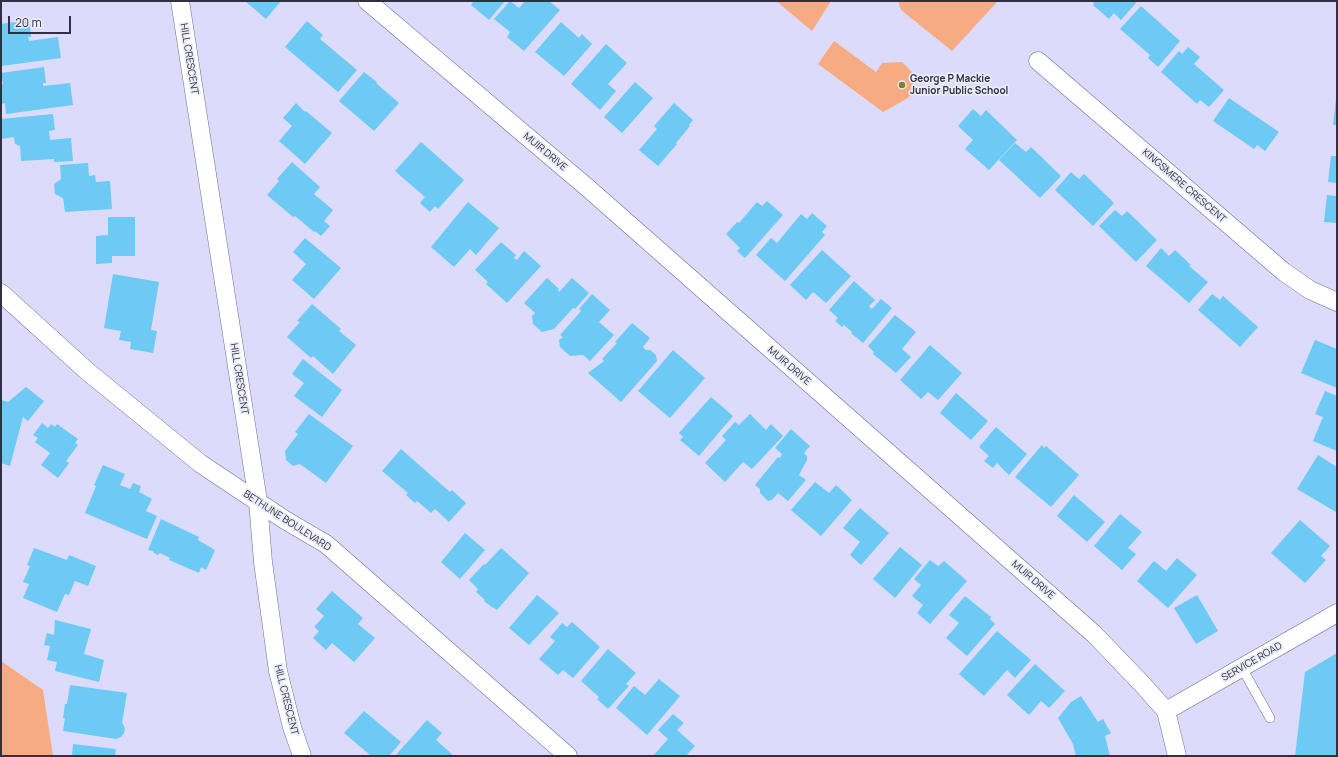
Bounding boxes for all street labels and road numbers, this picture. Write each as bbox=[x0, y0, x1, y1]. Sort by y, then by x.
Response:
street label: HILL CRESCENT bbox=[177, 22, 201, 96]
street label: MUIR DRIVE bbox=[521, 130, 569, 174]
street label: KINGSMERE CRESCENT bbox=[1140, 146, 1228, 226]
street label: HILL CRESCENT bbox=[227, 342, 251, 416]
street label: MUIR DRIVE bbox=[765, 344, 813, 388]
street label: BETHUNE BOULEVARD bbox=[241, 488, 333, 554]
street label: MUIR DRIVE bbox=[1009, 558, 1057, 602]
street label: SERVICE ROAD bbox=[1220, 640, 1284, 684]
street label: HILL CRESCENT bbox=[271, 664, 301, 736]

